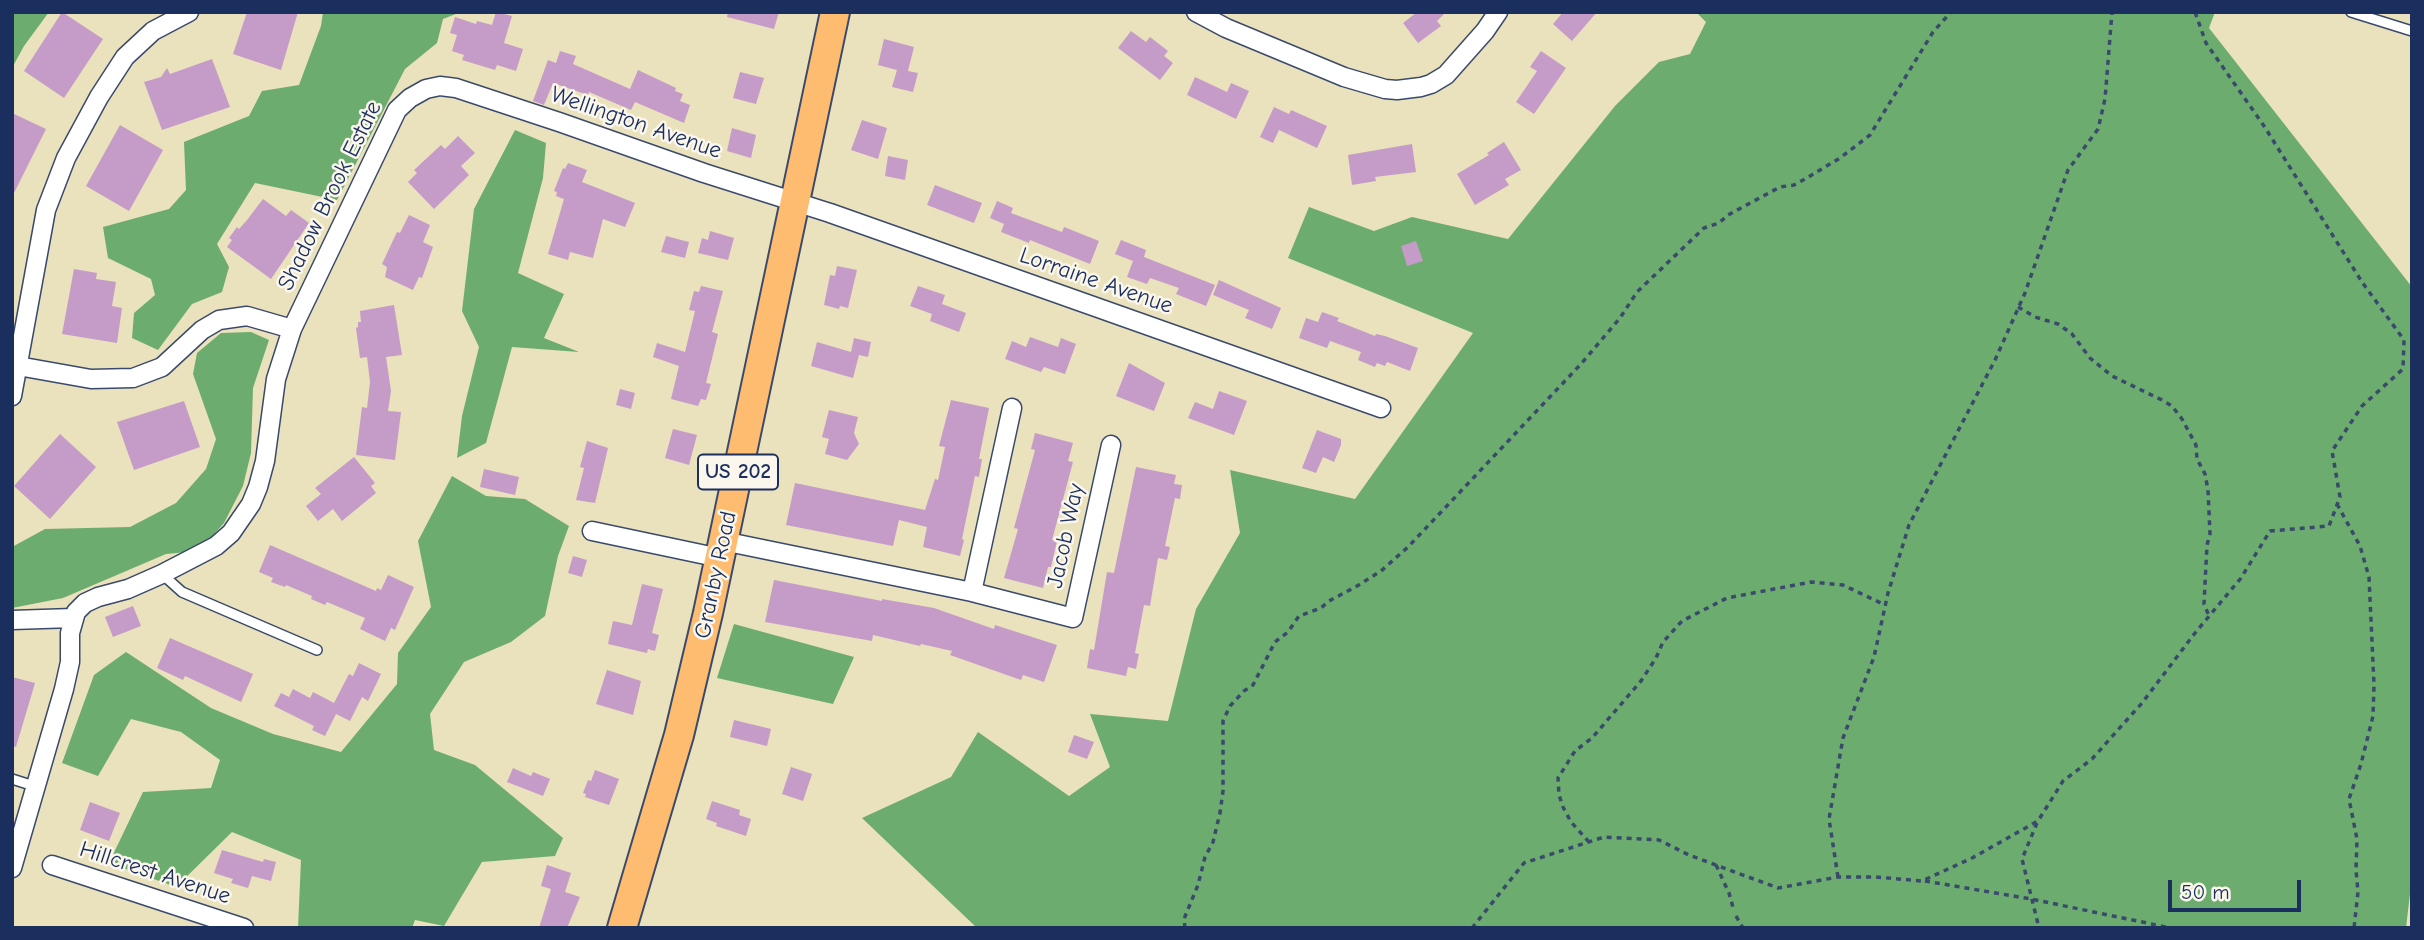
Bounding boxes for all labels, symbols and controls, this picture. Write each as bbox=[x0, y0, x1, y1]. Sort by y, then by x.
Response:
street label: Wellington Avenue bbox=[547, 81, 725, 165]
street label: Shadow Brook Estate bbox=[272, 97, 388, 295]
street label: Lorraine Avenue bbox=[1016, 242, 1176, 320]
road number: US 202 bbox=[698, 454, 778, 490]
street label: Jacob Way bbox=[1041, 481, 1091, 591]
street label: Granby Road bbox=[689, 509, 743, 641]
street label: Hillcrest Avenue bbox=[76, 836, 234, 910]
scale bar bbox=[2172, 866, 2305, 910]
text: 50 m bbox=[2181, 880, 2230, 904]

